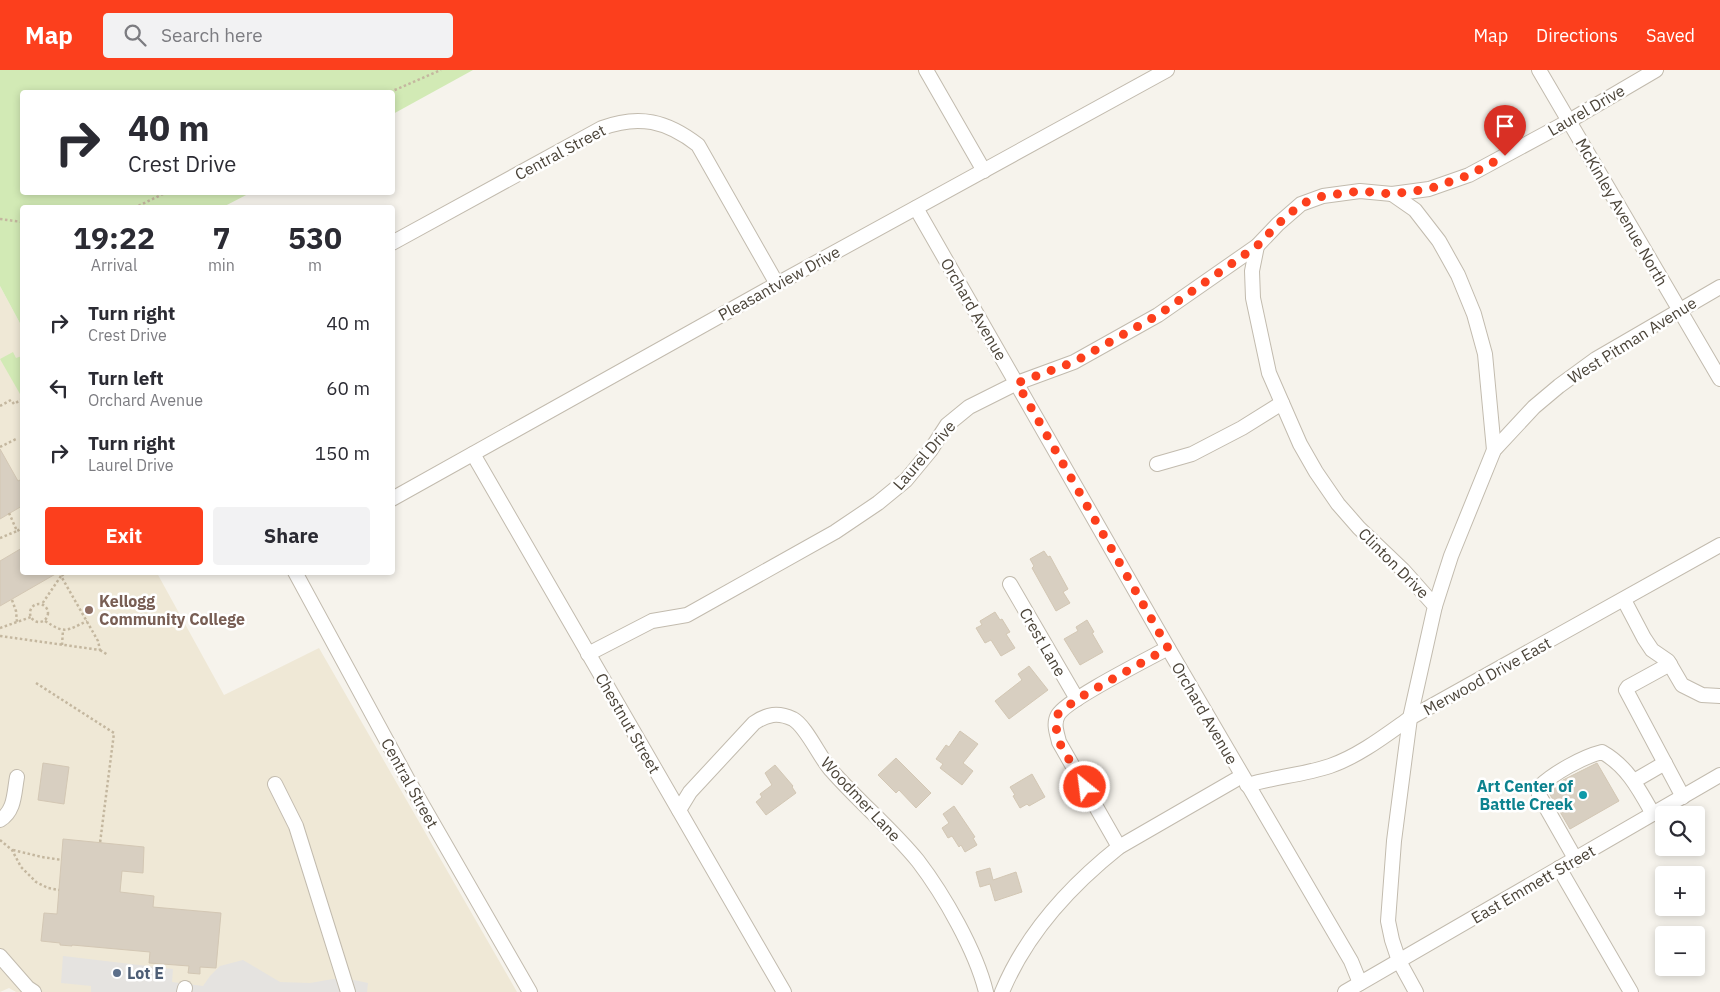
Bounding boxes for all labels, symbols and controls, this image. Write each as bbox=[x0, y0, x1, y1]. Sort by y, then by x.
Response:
search box bbox=[103, 13, 453, 58]
text: Map bbox=[25, 19, 73, 51]
icon: search bbox=[121, 21, 149, 49]
text: Search here bbox=[161, 23, 263, 47]
text: Map bbox=[1473, 24, 1508, 47]
text: Directions bbox=[1536, 24, 1618, 47]
text: Saved bbox=[1646, 24, 1695, 47]
street label: Laurel Drive bbox=[1544, 80, 1628, 140]
text: 40 m bbox=[128, 105, 210, 151]
pin bbox=[1484, 105, 1526, 156]
icon: right bbox=[45, 110, 110, 175]
icon: arrive bbox=[1491, 112, 1519, 140]
street label: Central Street bbox=[511, 120, 609, 184]
street label: McKinley Avenue North bbox=[1572, 135, 1672, 289]
text: Crest Drive bbox=[128, 149, 236, 178]
text: 19:22 bbox=[73, 218, 155, 257]
text: 7 bbox=[212, 218, 230, 257]
text: 530 bbox=[288, 218, 342, 257]
street label: Pleasantview Drive bbox=[715, 241, 844, 325]
street label: Orchard Avenue bbox=[937, 254, 1012, 364]
text: Arrival bbox=[91, 255, 137, 275]
text: min bbox=[208, 255, 235, 275]
text: m bbox=[308, 255, 322, 275]
street label: West Pitman Avenue bbox=[1564, 292, 1700, 388]
text: Turn right bbox=[88, 301, 175, 325]
icon: right bbox=[45, 309, 73, 337]
text: 40 m bbox=[326, 311, 370, 335]
text: Crest Drive bbox=[88, 325, 167, 345]
text: Turn left bbox=[88, 366, 164, 390]
icon: left bbox=[45, 374, 73, 402]
text: 60 m bbox=[326, 376, 370, 400]
text: Orchard Avenue bbox=[88, 390, 203, 410]
street label: Laurel Drive bbox=[888, 416, 960, 494]
text: Turn right bbox=[88, 431, 175, 455]
icon: right bbox=[45, 439, 73, 467]
text: 150 m bbox=[315, 441, 370, 465]
text: Laurel Drive bbox=[88, 455, 173, 475]
button: Exit bbox=[45, 507, 203, 565]
button: Share bbox=[213, 507, 370, 565]
street label: Clinton Drive bbox=[1354, 523, 1434, 603]
place label: Kellogg Community College bbox=[99, 591, 245, 629]
marker: Kellogg Community College bbox=[83, 604, 95, 616]
street label: Crest Lane bbox=[1015, 604, 1071, 680]
street label: Merwood Drive East bbox=[1420, 633, 1554, 719]
street label: Orchard Avenue bbox=[1168, 658, 1243, 768]
street label: Chestnut Street bbox=[591, 669, 665, 777]
street label: Central Street bbox=[377, 735, 443, 831]
street label: Woodmer Lane bbox=[817, 753, 905, 845]
position arrow bbox=[1058, 760, 1110, 812]
place label: Art Center of Battle Creek bbox=[1477, 776, 1574, 814]
marker: Art Center of Battle Creek bbox=[1577, 789, 1589, 801]
map controls bbox=[1655, 806, 1705, 976]
button: search bbox=[1655, 806, 1705, 856]
street label: East Emmett Street bbox=[1467, 840, 1599, 928]
button: + bbox=[1655, 866, 1705, 916]
button: − bbox=[1655, 926, 1705, 976]
place label: Lot E bbox=[127, 963, 164, 983]
marker: Lot E bbox=[111, 967, 123, 979]

